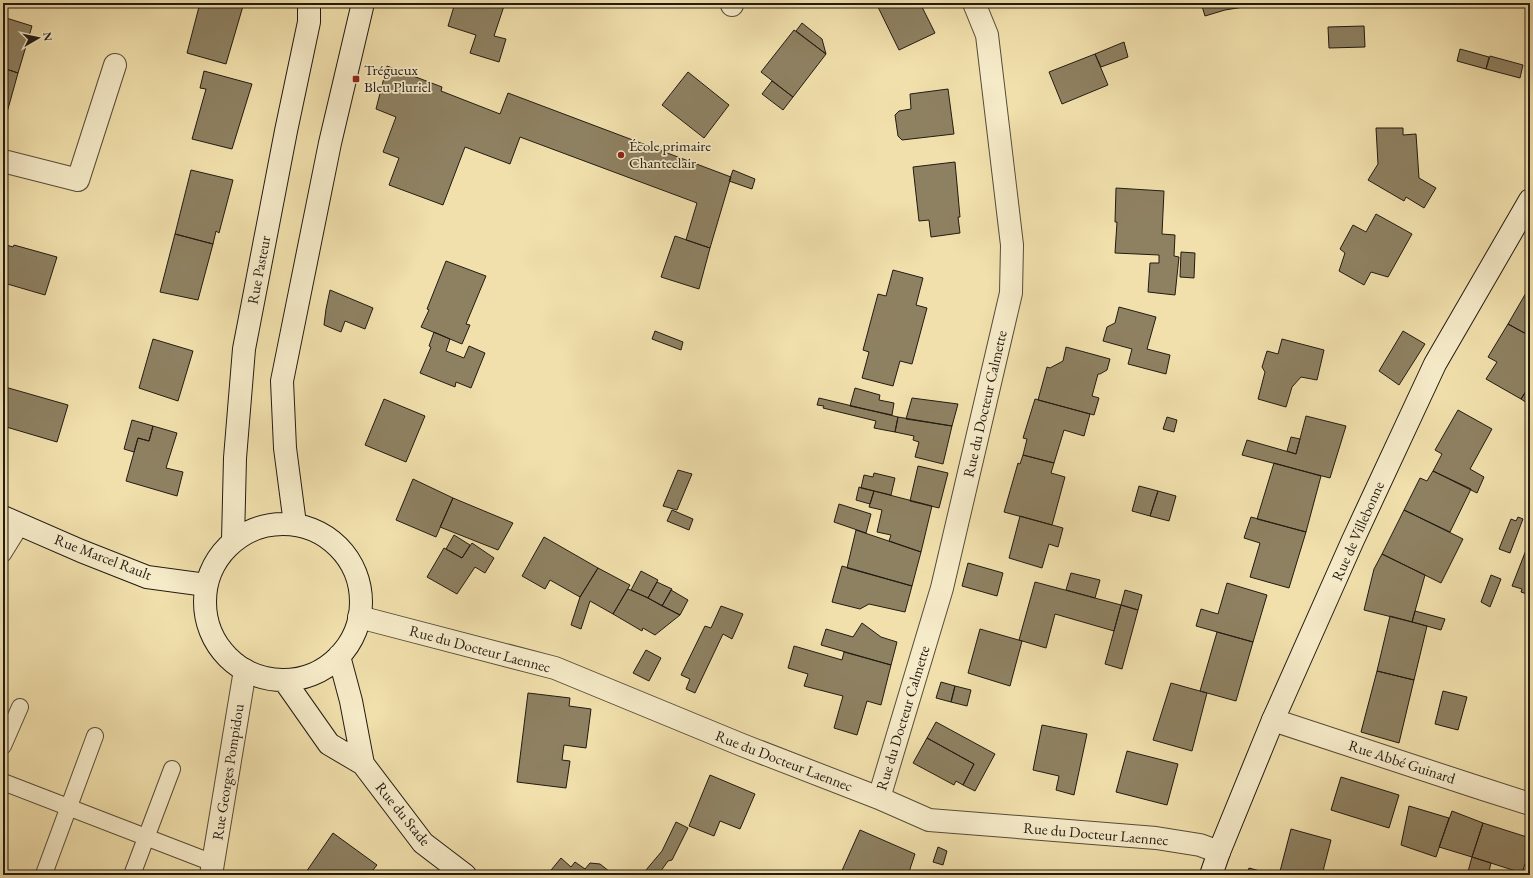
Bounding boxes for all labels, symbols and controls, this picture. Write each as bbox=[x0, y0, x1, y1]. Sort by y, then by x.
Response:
north arrow bbox=[18, 18, 58, 58]
text: N bbox=[40, 31, 56, 42]
place label: Trégueux Bleu Pluriel bbox=[364, 60, 431, 96]
marker: Trégueux Bleu Pluriel bbox=[351, 74, 361, 84]
place label: École primaire Chanteclair bbox=[629, 136, 711, 172]
marker: École primaire Chanteclair bbox=[616, 150, 626, 160]
street label: Rue Pasteur bbox=[243, 234, 274, 306]
street label: Rue du Docteur Calmette bbox=[958, 328, 1011, 479]
street label: Rue de Villebonne bbox=[1327, 478, 1388, 584]
street label: Rue Marcel Rault bbox=[52, 529, 155, 584]
street label: Rue du Docteur Laennec bbox=[407, 621, 553, 677]
street label: Rue du Docteur Calmette bbox=[871, 643, 934, 792]
street label: Rue Georges Pompidou bbox=[207, 702, 248, 841]
street label: Rue du Docteur Laennec bbox=[713, 726, 856, 795]
street label: Rue Abbé Guinard bbox=[1346, 735, 1458, 788]
street label: Rue du Stade bbox=[372, 778, 435, 850]
street label: Rue du Docteur Laennec bbox=[1023, 818, 1169, 849]

